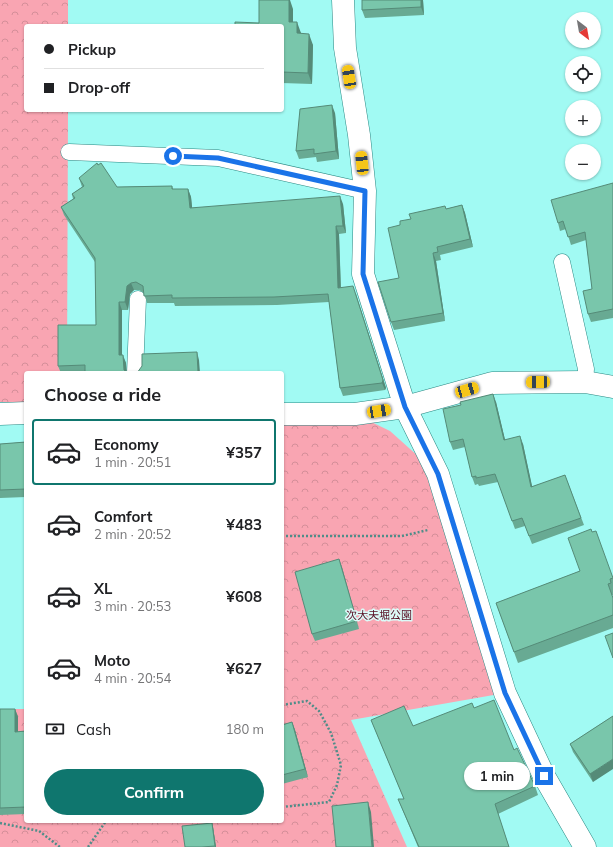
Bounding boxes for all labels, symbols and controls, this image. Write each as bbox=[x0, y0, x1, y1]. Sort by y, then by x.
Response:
north arrow bbox=[565, 12, 601, 48]
map controls bbox=[565, 12, 601, 180]
text: Pickup bbox=[68, 40, 116, 59]
button: locate bbox=[565, 56, 601, 92]
car bbox=[341, 64, 357, 90]
text: Drop-off bbox=[68, 78, 130, 97]
button: + bbox=[565, 100, 601, 136]
button: − bbox=[565, 144, 601, 180]
route start bbox=[164, 147, 182, 165]
car bbox=[355, 150, 369, 176]
car bbox=[526, 376, 550, 388]
car bbox=[454, 381, 480, 399]
text: Choose a ride bbox=[44, 383, 161, 406]
car bbox=[366, 403, 392, 419]
icon: car bbox=[46, 434, 82, 470]
text: Economy bbox=[94, 435, 159, 454]
text: ¥357 bbox=[226, 443, 262, 462]
text: 1 min · 20:51 bbox=[94, 454, 171, 470]
icon: car bbox=[46, 506, 82, 542]
text: Comfort bbox=[94, 507, 152, 526]
text: ¥483 bbox=[226, 515, 262, 534]
text: 2 min · 20:52 bbox=[94, 526, 171, 542]
icon: car bbox=[46, 578, 82, 614]
text: XL bbox=[94, 579, 112, 598]
text: ¥608 bbox=[226, 587, 262, 606]
text: 3 min · 20:53 bbox=[94, 598, 171, 614]
park label: 次大夫堀公園 bbox=[346, 608, 412, 622]
icon: car bbox=[46, 650, 82, 686]
text: Moto bbox=[94, 651, 130, 670]
text: ¥627 bbox=[226, 659, 262, 678]
text: 4 min · 20:54 bbox=[94, 670, 171, 686]
icon: cash bbox=[44, 718, 66, 740]
text: Cash bbox=[76, 720, 111, 739]
text: 180 m bbox=[226, 721, 264, 737]
callout: 1 min bbox=[464, 762, 530, 790]
route end bbox=[535, 767, 553, 785]
text: 1 min bbox=[480, 768, 514, 784]
button: Confirm bbox=[44, 769, 264, 815]

